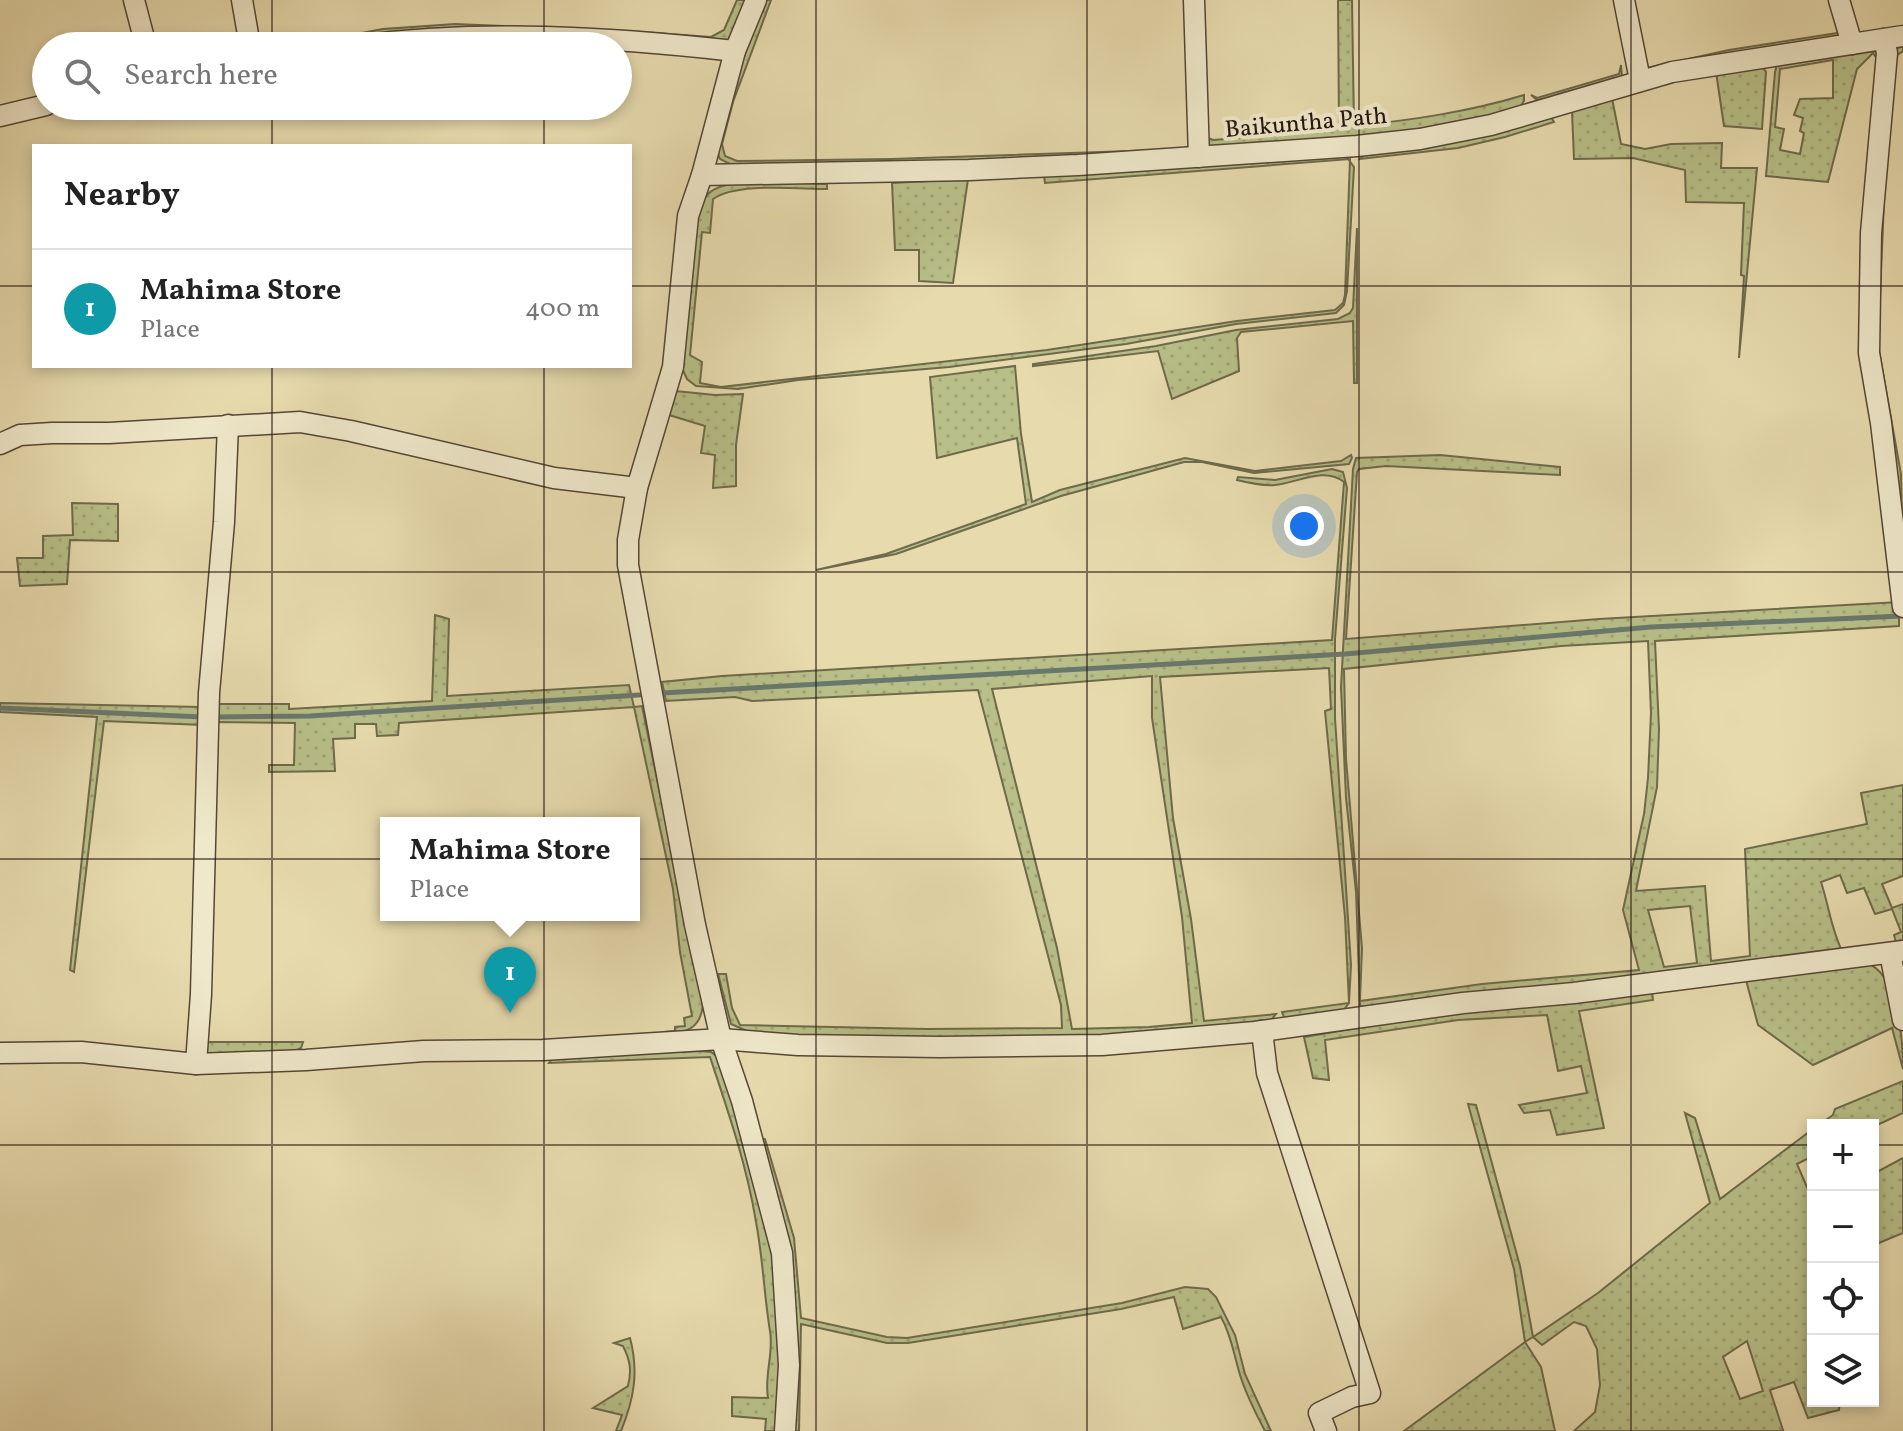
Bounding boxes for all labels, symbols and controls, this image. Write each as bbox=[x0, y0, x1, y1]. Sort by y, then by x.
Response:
search box bbox=[32, 32, 632, 120]
icon: search bbox=[60, 54, 104, 98]
text: Search here bbox=[124, 55, 278, 97]
street label: Baikuntha Path bbox=[1224, 100, 1389, 148]
text: Nearby bbox=[64, 173, 180, 220]
text: Mahima Store bbox=[140, 270, 341, 312]
text: 1 bbox=[85, 291, 95, 327]
text: 400 m bbox=[525, 291, 600, 327]
text: Place bbox=[140, 312, 200, 348]
your location bbox=[1284, 506, 1324, 546]
popup bbox=[380, 817, 640, 921]
text: Mahima Store bbox=[409, 830, 611, 872]
text: Place bbox=[409, 872, 469, 908]
pin: 1 bbox=[484, 947, 536, 1013]
map controls bbox=[1807, 1119, 1879, 1407]
button: + bbox=[1807, 1119, 1879, 1191]
button: − bbox=[1807, 1191, 1879, 1263]
button: locate bbox=[1807, 1263, 1879, 1335]
button: layers bbox=[1807, 1335, 1879, 1407]

